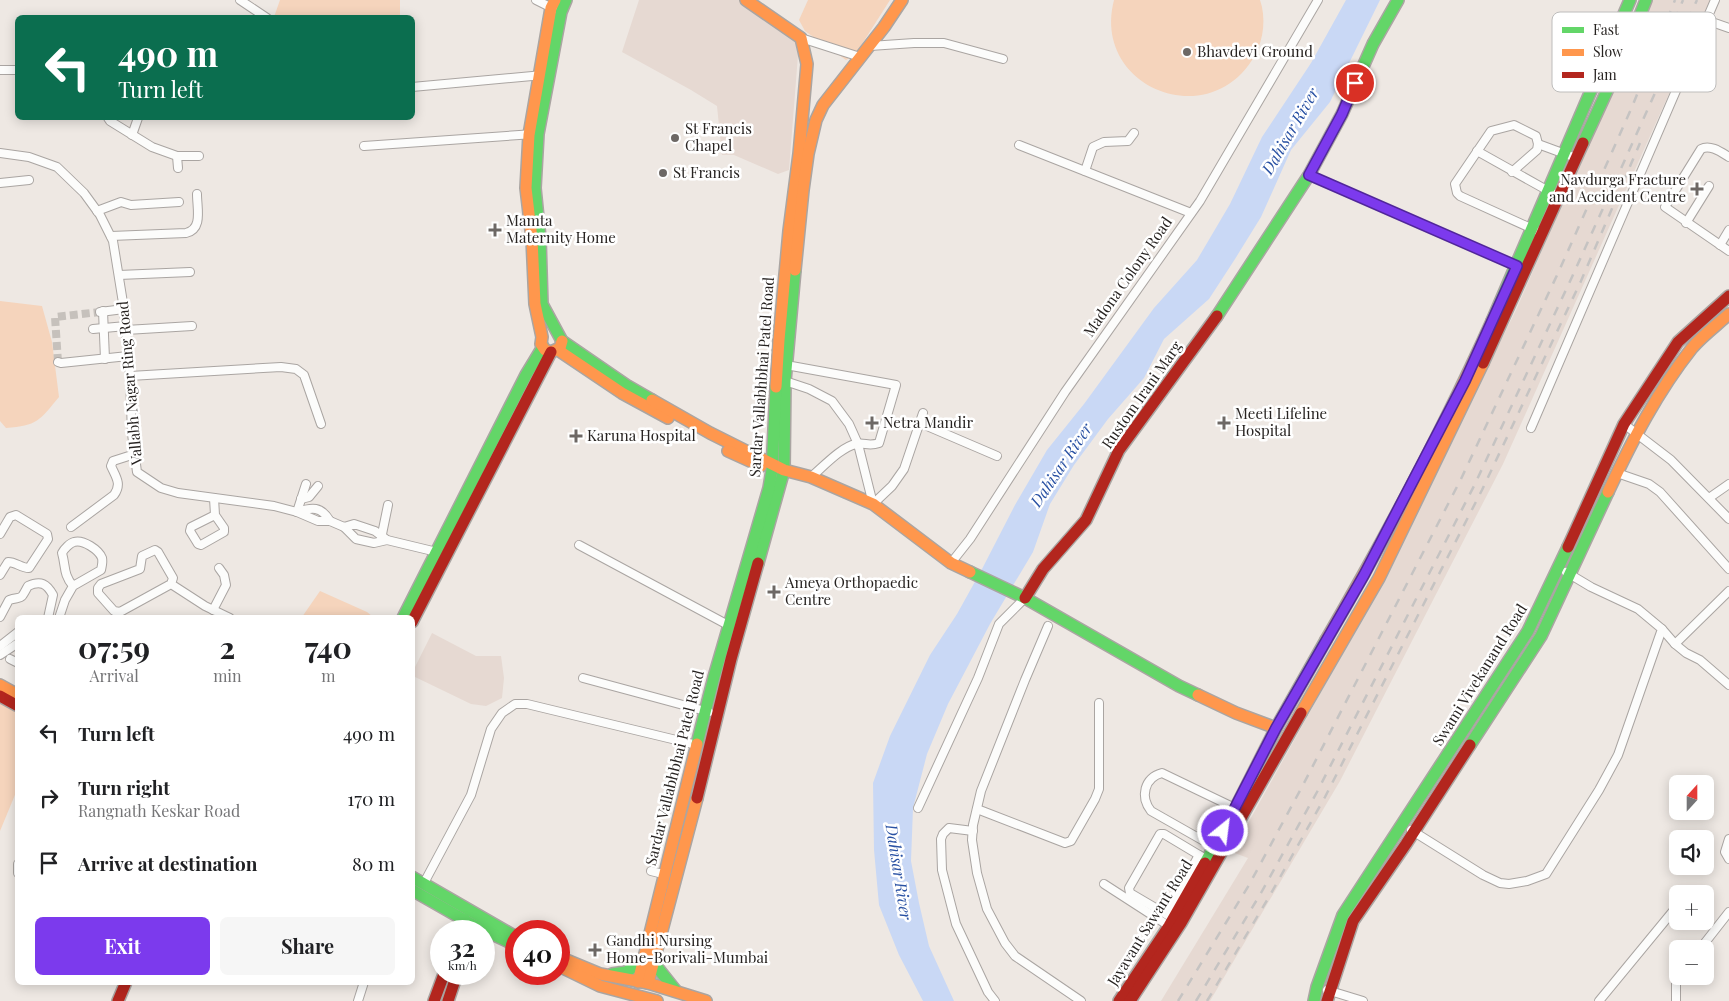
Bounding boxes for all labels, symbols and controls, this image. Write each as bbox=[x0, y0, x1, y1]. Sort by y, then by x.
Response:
legend bbox=[1552, 12, 1716, 92]
text: Fast bbox=[1593, 20, 1620, 39]
text: 490 m bbox=[118, 29, 218, 76]
icon: left bbox=[35, 35, 100, 100]
place label: Bhavdevi Ground bbox=[1197, 41, 1313, 61]
text: Slow bbox=[1593, 42, 1623, 61]
marker: Bhavdevi Ground bbox=[1181, 46, 1193, 58]
pin bbox=[1334, 62, 1376, 104]
text: Jam bbox=[1592, 65, 1617, 84]
icon: arrive bbox=[1341, 69, 1369, 97]
text: Turn left bbox=[118, 74, 203, 104]
water label: Dahisar River bbox=[1256, 83, 1323, 179]
place label: St Francis Chapel bbox=[685, 118, 752, 155]
marker: St Francis Chapel bbox=[669, 132, 681, 144]
place label: St Francis bbox=[673, 162, 740, 182]
marker: St Francis bbox=[657, 167, 669, 179]
place label: Navdurga Fracture and Accident Centre bbox=[1549, 169, 1686, 206]
marker: Navdurga Fracture and Accident Centre bbox=[1690, 182, 1704, 196]
place label: Mamta Maternity Home bbox=[506, 210, 616, 247]
street label: Madona Colony Road bbox=[1078, 212, 1176, 340]
marker: Mamta Maternity Home bbox=[488, 223, 502, 237]
street label: Sardar Vallabhbhai Patel Road bbox=[744, 276, 778, 478]
street label: Vallabh Nagar Ring Road bbox=[112, 300, 146, 467]
street label: Rustom Irani Marg bbox=[1097, 337, 1186, 452]
place label: Meeti Lifeline Hospital bbox=[1235, 403, 1327, 440]
place label: Netra Mandir bbox=[883, 412, 973, 432]
marker: Netra Mandir bbox=[865, 416, 879, 430]
marker: Meeti Lifeline Hospital bbox=[1217, 416, 1231, 430]
water label: Dahisar River bbox=[1024, 418, 1097, 511]
place label: Karuna Hospital bbox=[587, 425, 696, 445]
marker: Karuna Hospital bbox=[569, 429, 583, 443]
place label: Ameya Orthopaedic Centre bbox=[784, 572, 918, 609]
marker: Ameya Orthopaedic Centre bbox=[767, 585, 781, 599]
street label: Swami Vivekanand Road bbox=[1427, 600, 1531, 749]
text: 07:59 bbox=[78, 627, 150, 667]
text: 2 bbox=[220, 627, 235, 667]
text: 740 bbox=[305, 627, 352, 667]
text: Arrival bbox=[89, 665, 139, 686]
text: min bbox=[213, 665, 242, 686]
text: m bbox=[321, 665, 335, 686]
street label: Sardar Vallabhbhai Patel Road bbox=[640, 668, 708, 868]
icon: left bbox=[35, 719, 63, 747]
text: Turn left bbox=[78, 720, 155, 746]
text: 490 m bbox=[343, 720, 395, 746]
text: Turn right bbox=[78, 774, 170, 800]
north arrow bbox=[1669, 775, 1714, 820]
map controls bbox=[1669, 775, 1714, 985]
icon: right bbox=[35, 784, 63, 812]
text: 170 m bbox=[347, 785, 395, 811]
text: Rangnath Keskar Road bbox=[78, 800, 240, 821]
position arrow bbox=[1196, 804, 1248, 856]
water label: Dahisar River bbox=[881, 822, 918, 922]
button: sound bbox=[1669, 830, 1714, 875]
icon: arrive bbox=[35, 849, 63, 877]
text: Arrive at destination bbox=[78, 850, 258, 876]
text: 80 m bbox=[352, 850, 395, 876]
street label: Jayavant Sawant Road bbox=[1102, 855, 1196, 990]
button: + bbox=[1669, 885, 1714, 930]
button: Exit bbox=[35, 917, 210, 975]
button: Share bbox=[220, 917, 395, 975]
speed limit sign: 40 bbox=[505, 920, 570, 985]
text: 32 bbox=[450, 930, 475, 963]
place label: Gandhi Nursing Home-Borivali-Mumbai bbox=[606, 930, 769, 967]
button: − bbox=[1669, 940, 1714, 985]
marker: Gandhi Nursing Home-Borivali-Mumbai bbox=[588, 943, 602, 957]
text: km/h bbox=[448, 957, 477, 973]

